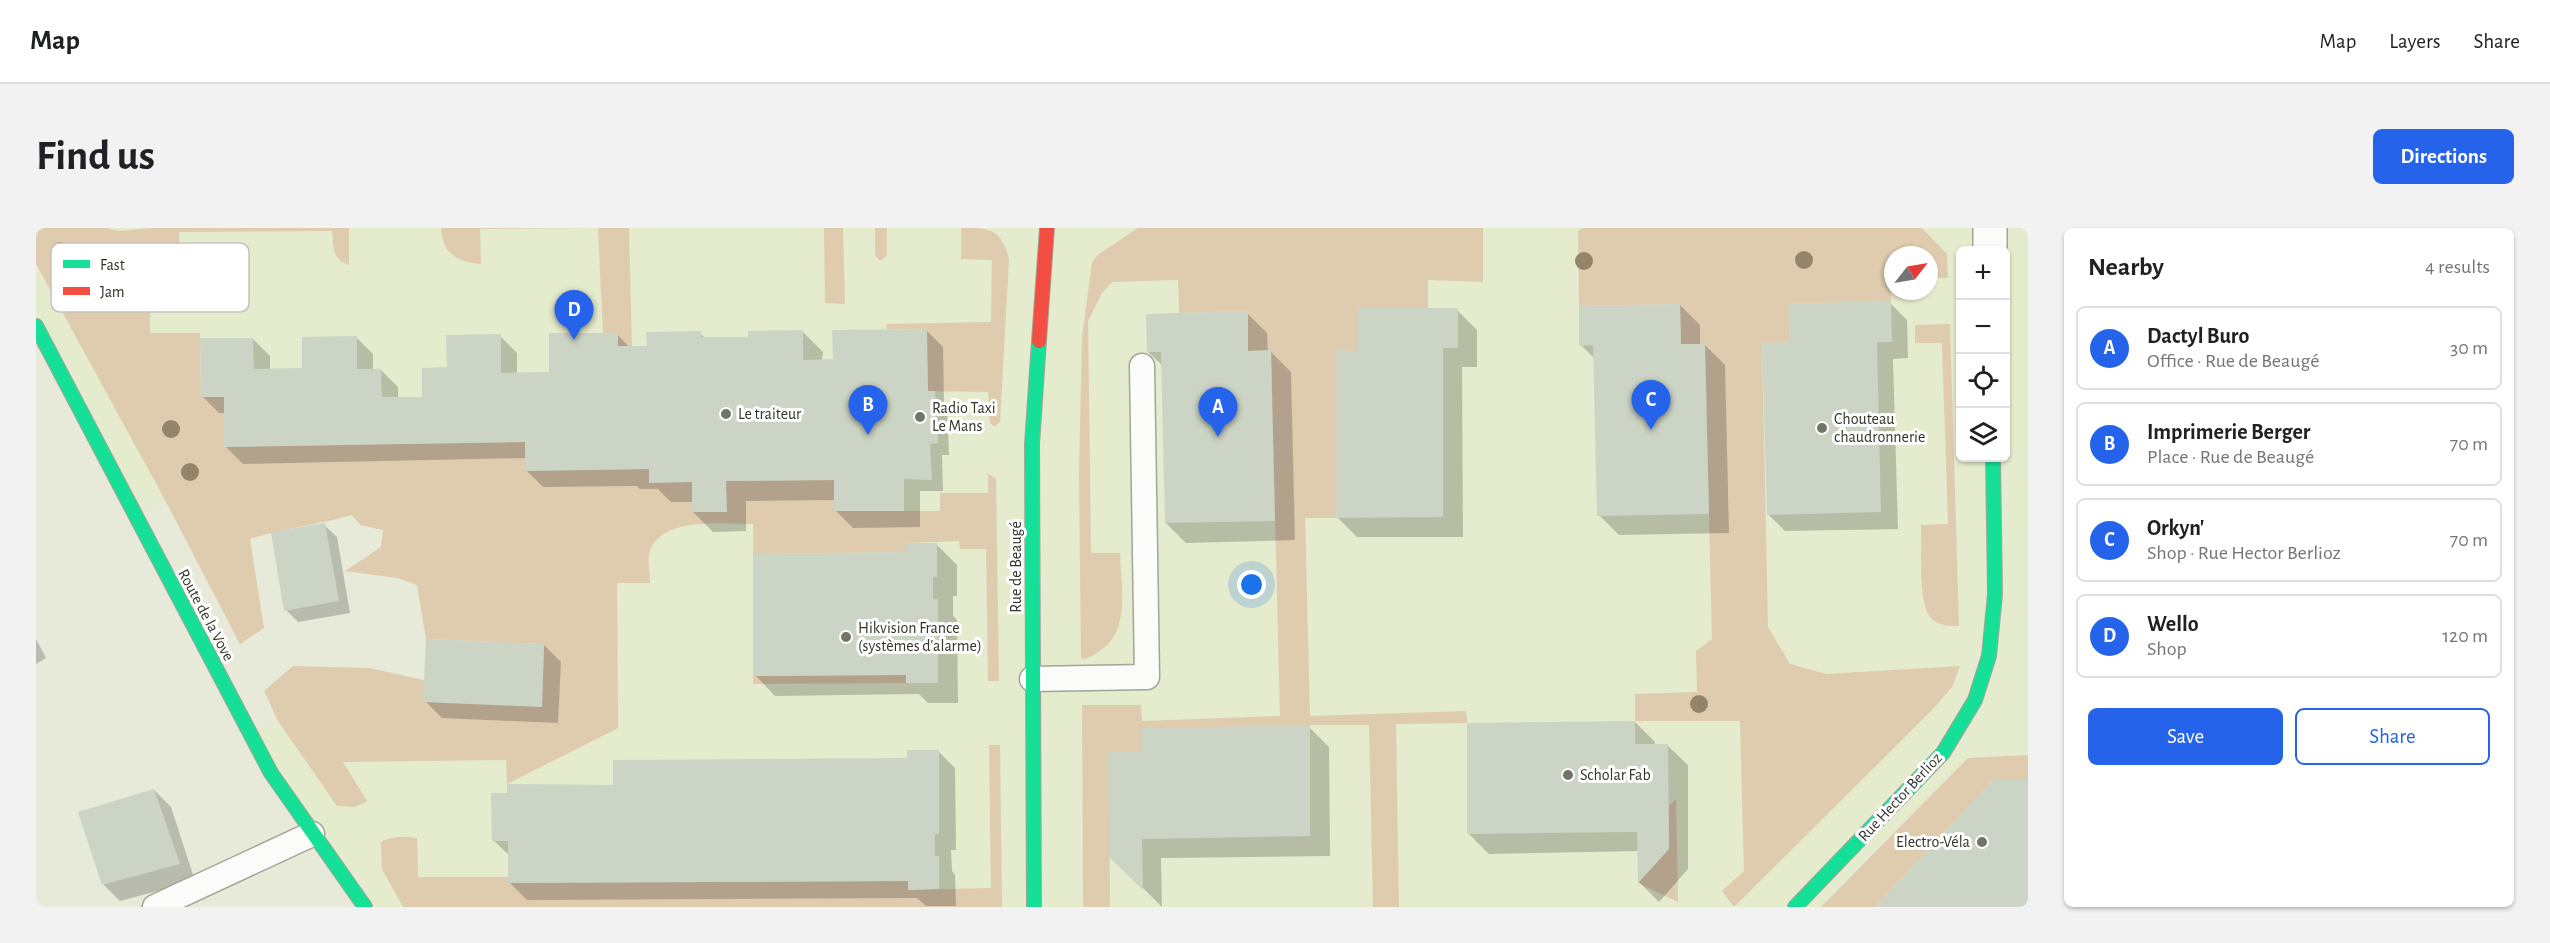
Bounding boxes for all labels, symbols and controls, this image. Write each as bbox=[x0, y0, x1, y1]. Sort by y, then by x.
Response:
text: Map bbox=[30, 27, 80, 55]
text: Map bbox=[2320, 31, 2356, 52]
text: Layers bbox=[2389, 31, 2440, 52]
text: Share bbox=[2473, 31, 2520, 52]
button: Directions bbox=[2373, 129, 2514, 184]
text: Find us bbox=[36, 135, 155, 177]
legend bbox=[51, 243, 249, 312]
north arrow bbox=[1884, 246, 1938, 300]
map controls bbox=[1956, 246, 2010, 462]
button: + bbox=[1956, 246, 2010, 300]
text: Nearby bbox=[2088, 254, 2164, 280]
text: Fast bbox=[100, 257, 125, 273]
text: 4 results bbox=[2425, 257, 2490, 277]
text: Jam bbox=[100, 284, 125, 300]
pin: D bbox=[554, 291, 594, 340]
button: − bbox=[1956, 300, 2010, 354]
text: Dactyl Buro bbox=[2147, 325, 2249, 347]
text: A bbox=[2104, 338, 2116, 358]
text: 30 m bbox=[2450, 338, 2488, 358]
text: Office · Rue de Beaugé bbox=[2147, 351, 2319, 371]
button: locate bbox=[1956, 354, 2010, 408]
pin: C bbox=[1632, 380, 1670, 430]
pin: B bbox=[848, 386, 888, 435]
pin: A bbox=[1198, 388, 1238, 437]
place label: Radio Taxi Le Mans bbox=[932, 400, 996, 434]
place label: Le traiteur bbox=[738, 406, 802, 422]
marker: Le traiteur bbox=[719, 407, 733, 421]
button: layers bbox=[1956, 408, 2010, 462]
marker: Radio Taxi Le Mans bbox=[913, 410, 927, 424]
place label: Chouteau chaudronnerie bbox=[1834, 411, 1925, 445]
marker: Chouteau chaudronnerie bbox=[1815, 421, 1829, 435]
text: Imprimerie Berger bbox=[2147, 421, 2311, 443]
text: B bbox=[2104, 434, 2115, 454]
text: 70 m bbox=[2450, 434, 2488, 454]
text: Place · Rue de Beaugé bbox=[2147, 447, 2314, 467]
text: Orkyn' bbox=[2147, 517, 2204, 539]
street label: Rue de Beaugé bbox=[1008, 521, 1024, 613]
text: C bbox=[2104, 530, 2115, 550]
text: 70 m bbox=[2450, 530, 2488, 550]
text: Shop · Rue Hector Berlioz bbox=[2147, 543, 2341, 563]
street label: Route de la Vove bbox=[175, 566, 237, 664]
your location bbox=[1237, 570, 1266, 599]
text: Wello bbox=[2147, 613, 2199, 635]
place label: Hikvision France (systèmes d'alarme) bbox=[858, 620, 982, 655]
text: D bbox=[2103, 626, 2116, 646]
text: 120 m bbox=[2442, 626, 2488, 646]
marker: Hikvision France (systèmes d'alarme) bbox=[839, 630, 853, 644]
text: Shop bbox=[2147, 639, 2187, 659]
button: Save bbox=[2088, 708, 2283, 765]
button: Share bbox=[2295, 708, 2490, 765]
street label: Rue Hector Berlioz bbox=[1855, 749, 1945, 844]
place label: Scholar Fab bbox=[1580, 767, 1651, 783]
marker: Scholar Fab bbox=[1561, 768, 1575, 782]
place label: Electro-Véla bbox=[1896, 834, 1970, 850]
marker: Electro-Véla bbox=[1975, 835, 1989, 849]

